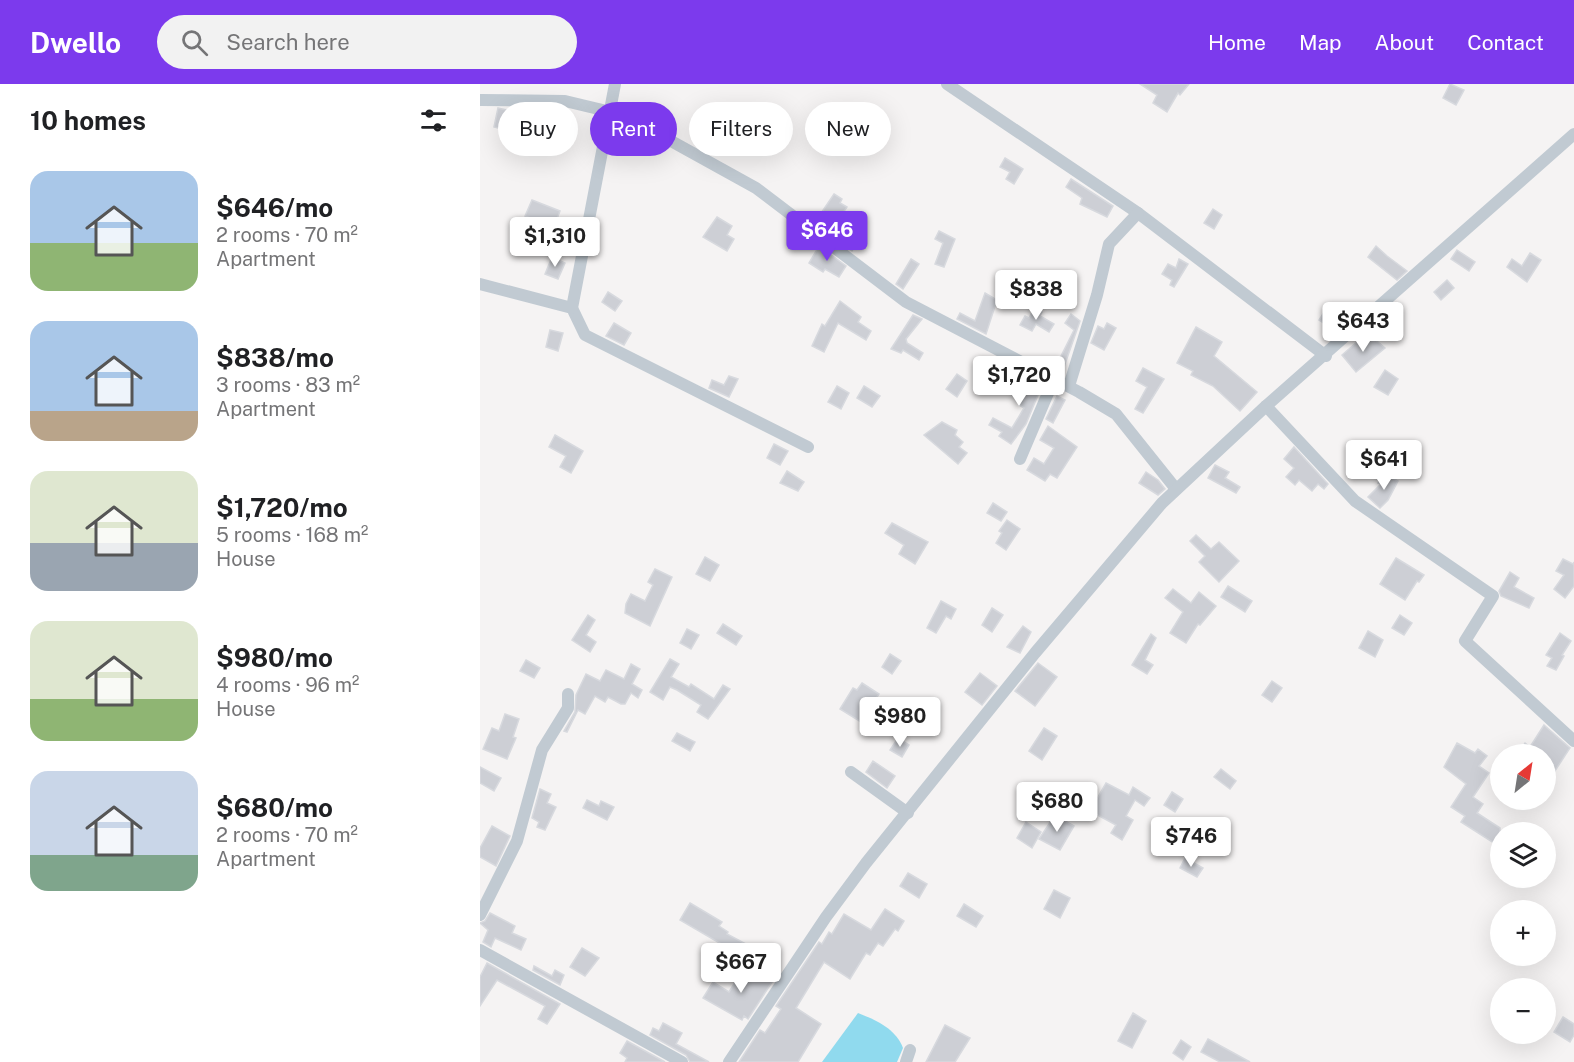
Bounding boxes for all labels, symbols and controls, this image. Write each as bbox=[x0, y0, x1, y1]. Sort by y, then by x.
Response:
search box bbox=[157, 15, 577, 69]
text: Dwello bbox=[30, 26, 121, 59]
icon: search bbox=[178, 26, 211, 59]
text: Search here bbox=[226, 29, 350, 55]
text: Home bbox=[1208, 30, 1266, 55]
text: Map bbox=[1299, 30, 1342, 55]
text: About bbox=[1375, 30, 1434, 55]
text: Contact bbox=[1467, 30, 1544, 55]
chip: Buy bbox=[498, 102, 578, 156]
chip: Rent bbox=[590, 102, 677, 156]
chip: Filters bbox=[689, 102, 793, 156]
chip: New bbox=[805, 102, 891, 156]
icon: filters bbox=[417, 104, 450, 137]
text: 10 homes bbox=[30, 105, 146, 136]
text: $646/mo bbox=[216, 192, 333, 223]
icon: home bbox=[78, 195, 150, 267]
pin: $646 bbox=[791, 211, 863, 262]
pin: $1,310 bbox=[506, 217, 604, 268]
text: $646 bbox=[800, 218, 854, 242]
text: 2 rooms · 70 m² bbox=[216, 223, 358, 247]
text: $1,310 bbox=[524, 224, 586, 248]
text: Apartment bbox=[216, 247, 316, 271]
pin: $838 bbox=[1000, 270, 1072, 321]
text: $838 bbox=[1009, 277, 1063, 301]
pin: $643 bbox=[1327, 302, 1399, 353]
text: $643 bbox=[1336, 309, 1390, 333]
text: $838/mo bbox=[216, 342, 334, 373]
icon: home bbox=[78, 345, 150, 417]
pin: $1,720 bbox=[970, 356, 1068, 407]
text: $1,720 bbox=[987, 363, 1051, 387]
text: 3 rooms · 83 m² bbox=[216, 373, 360, 397]
text: Apartment bbox=[216, 397, 316, 421]
pin: $641 bbox=[1348, 440, 1420, 491]
text: $641 bbox=[1360, 447, 1408, 471]
text: $1,720/mo bbox=[216, 492, 348, 523]
icon: home bbox=[78, 495, 150, 567]
text: 5 rooms · 168 m² bbox=[216, 523, 368, 547]
text: House bbox=[216, 547, 276, 571]
text: $980/mo bbox=[216, 642, 333, 673]
icon: home bbox=[78, 645, 150, 717]
text: 4 rooms · 96 m² bbox=[216, 673, 359, 697]
text: House bbox=[216, 697, 276, 721]
pin: $980 bbox=[864, 697, 936, 748]
text: $980 bbox=[874, 704, 926, 728]
north arrow bbox=[1490, 744, 1556, 810]
map controls bbox=[1490, 744, 1556, 1044]
pin: $680 bbox=[1021, 782, 1093, 833]
text: $680 bbox=[1030, 789, 1084, 813]
text: $680/mo bbox=[216, 792, 333, 823]
icon: home bbox=[78, 795, 150, 867]
pin: $746 bbox=[1155, 817, 1227, 868]
button: layers bbox=[1490, 822, 1556, 888]
text: 2 rooms · 70 m² bbox=[216, 823, 358, 847]
text: $746 bbox=[1165, 824, 1217, 848]
text: Apartment bbox=[216, 847, 316, 871]
button: + bbox=[1490, 900, 1556, 966]
pin: $667 bbox=[705, 943, 777, 994]
text: $667 bbox=[715, 950, 767, 974]
button: − bbox=[1490, 978, 1556, 1044]

